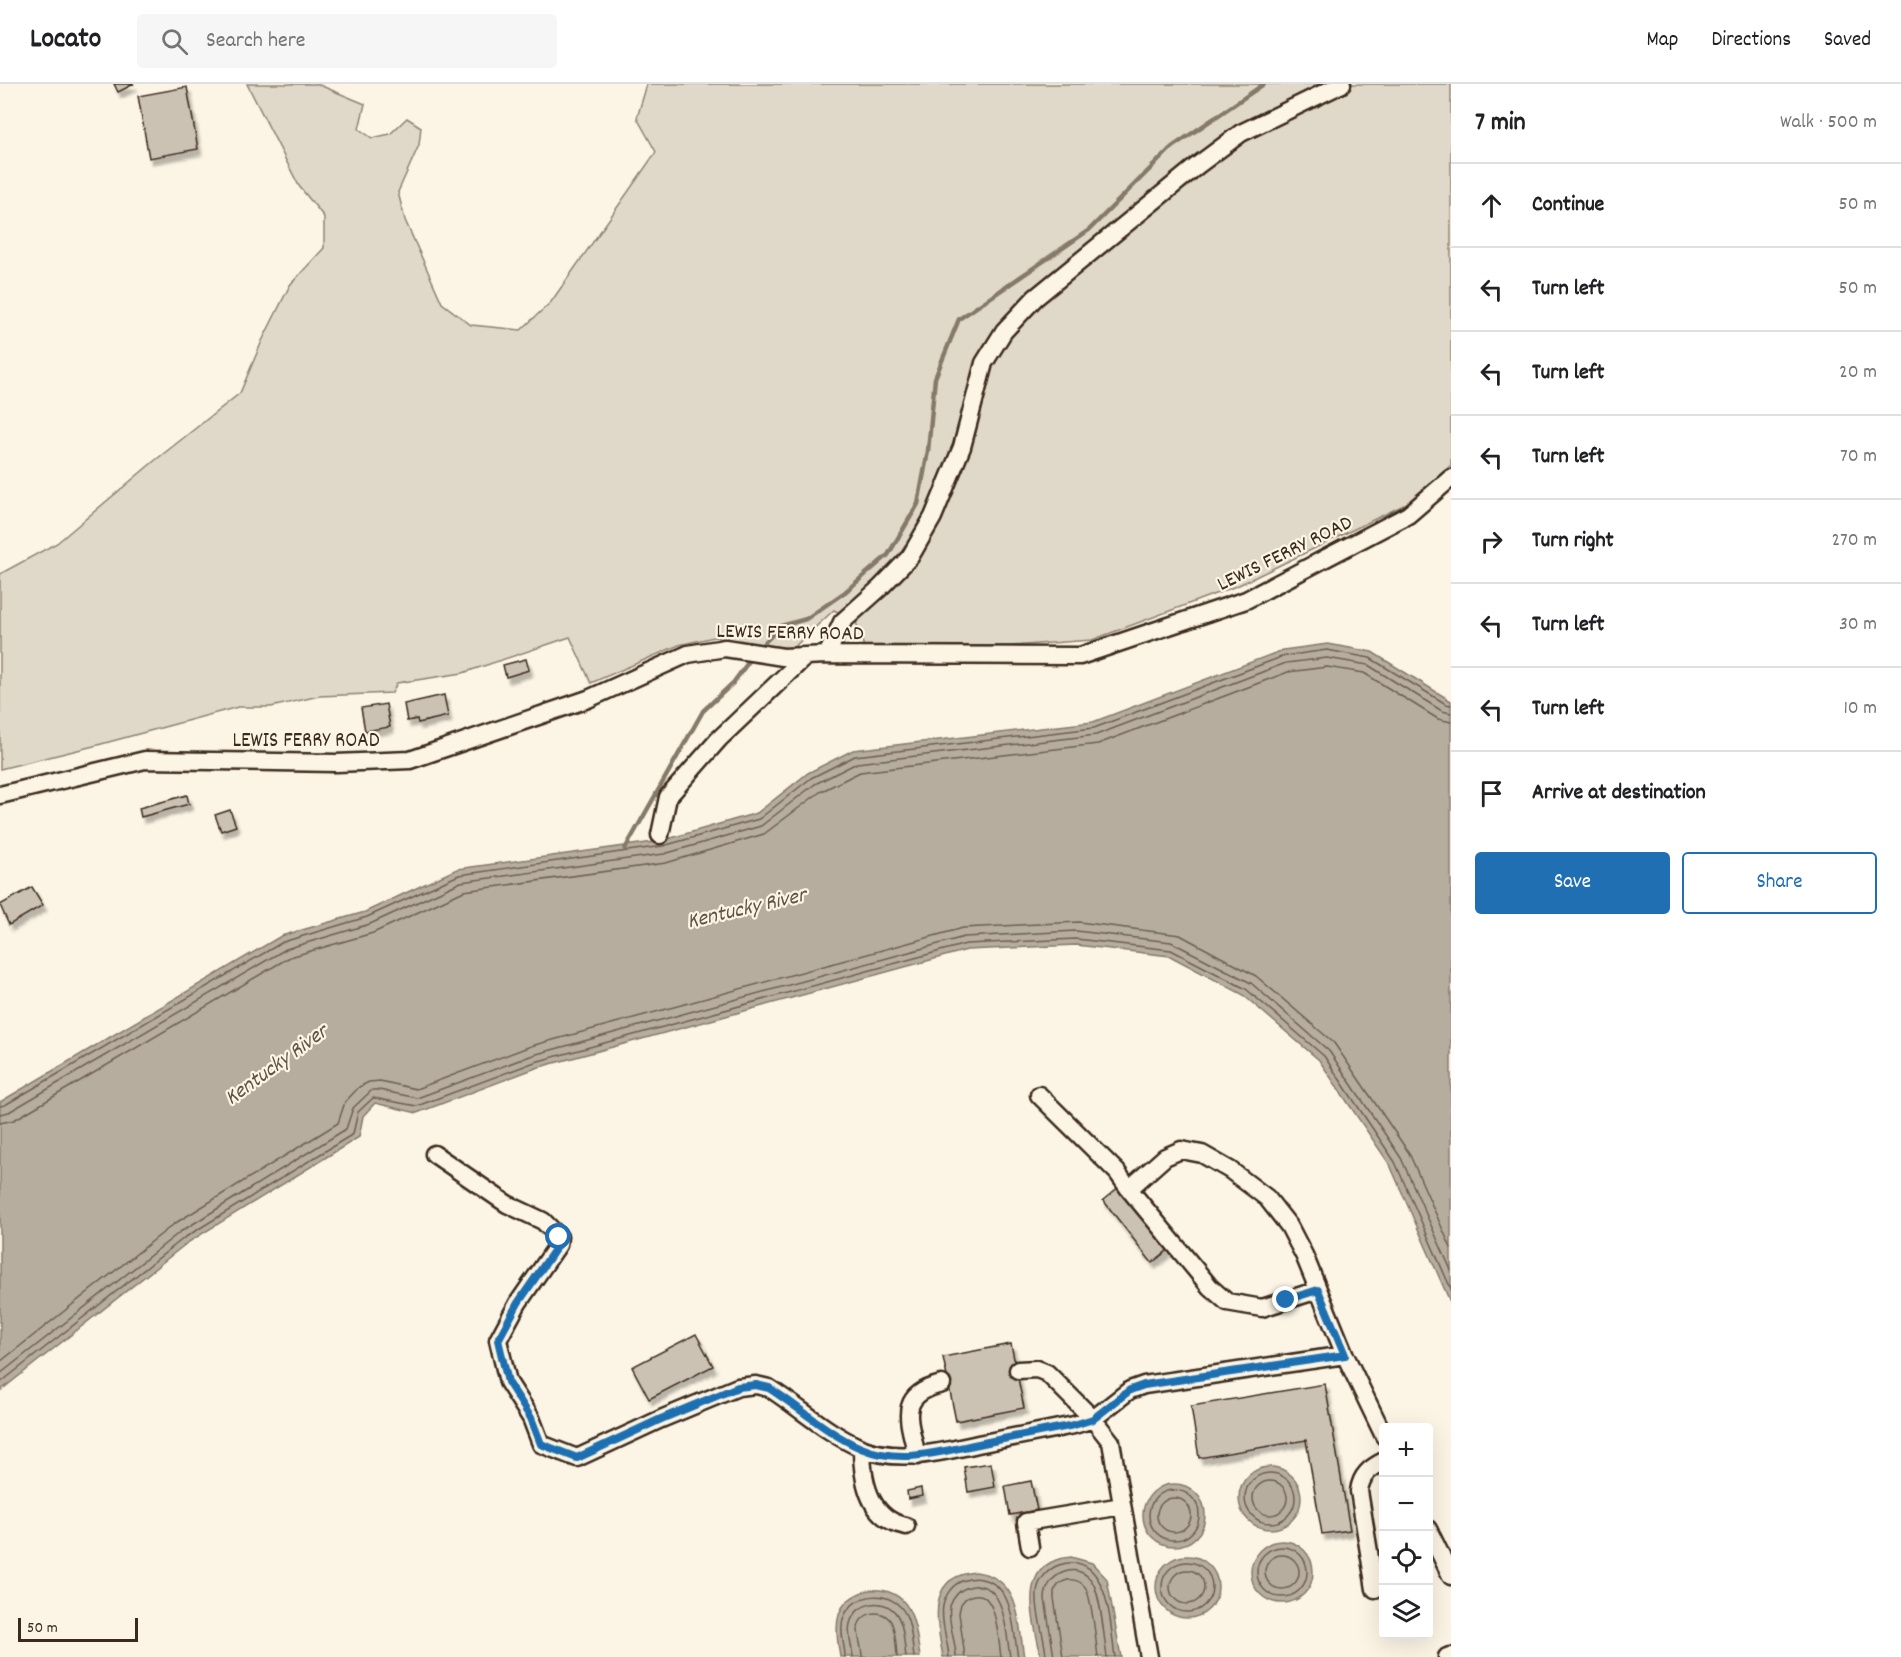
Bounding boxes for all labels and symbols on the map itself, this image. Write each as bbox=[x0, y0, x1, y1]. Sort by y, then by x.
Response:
street label: LEWIS FERRY ROAD bbox=[1213, 509, 1358, 600]
street label: LEWIS FERRY ROAD bbox=[716, 618, 864, 650]
street label: LEWIS FERRY ROAD bbox=[232, 727, 380, 757]
water label: Kentucky River bbox=[684, 880, 812, 938]
water label: Kentucky River bbox=[219, 1016, 337, 1114]
route start bbox=[545, 1223, 571, 1249]
route end bbox=[1272, 1286, 1298, 1312]
scale bar bbox=[18, 1615, 138, 1642]

